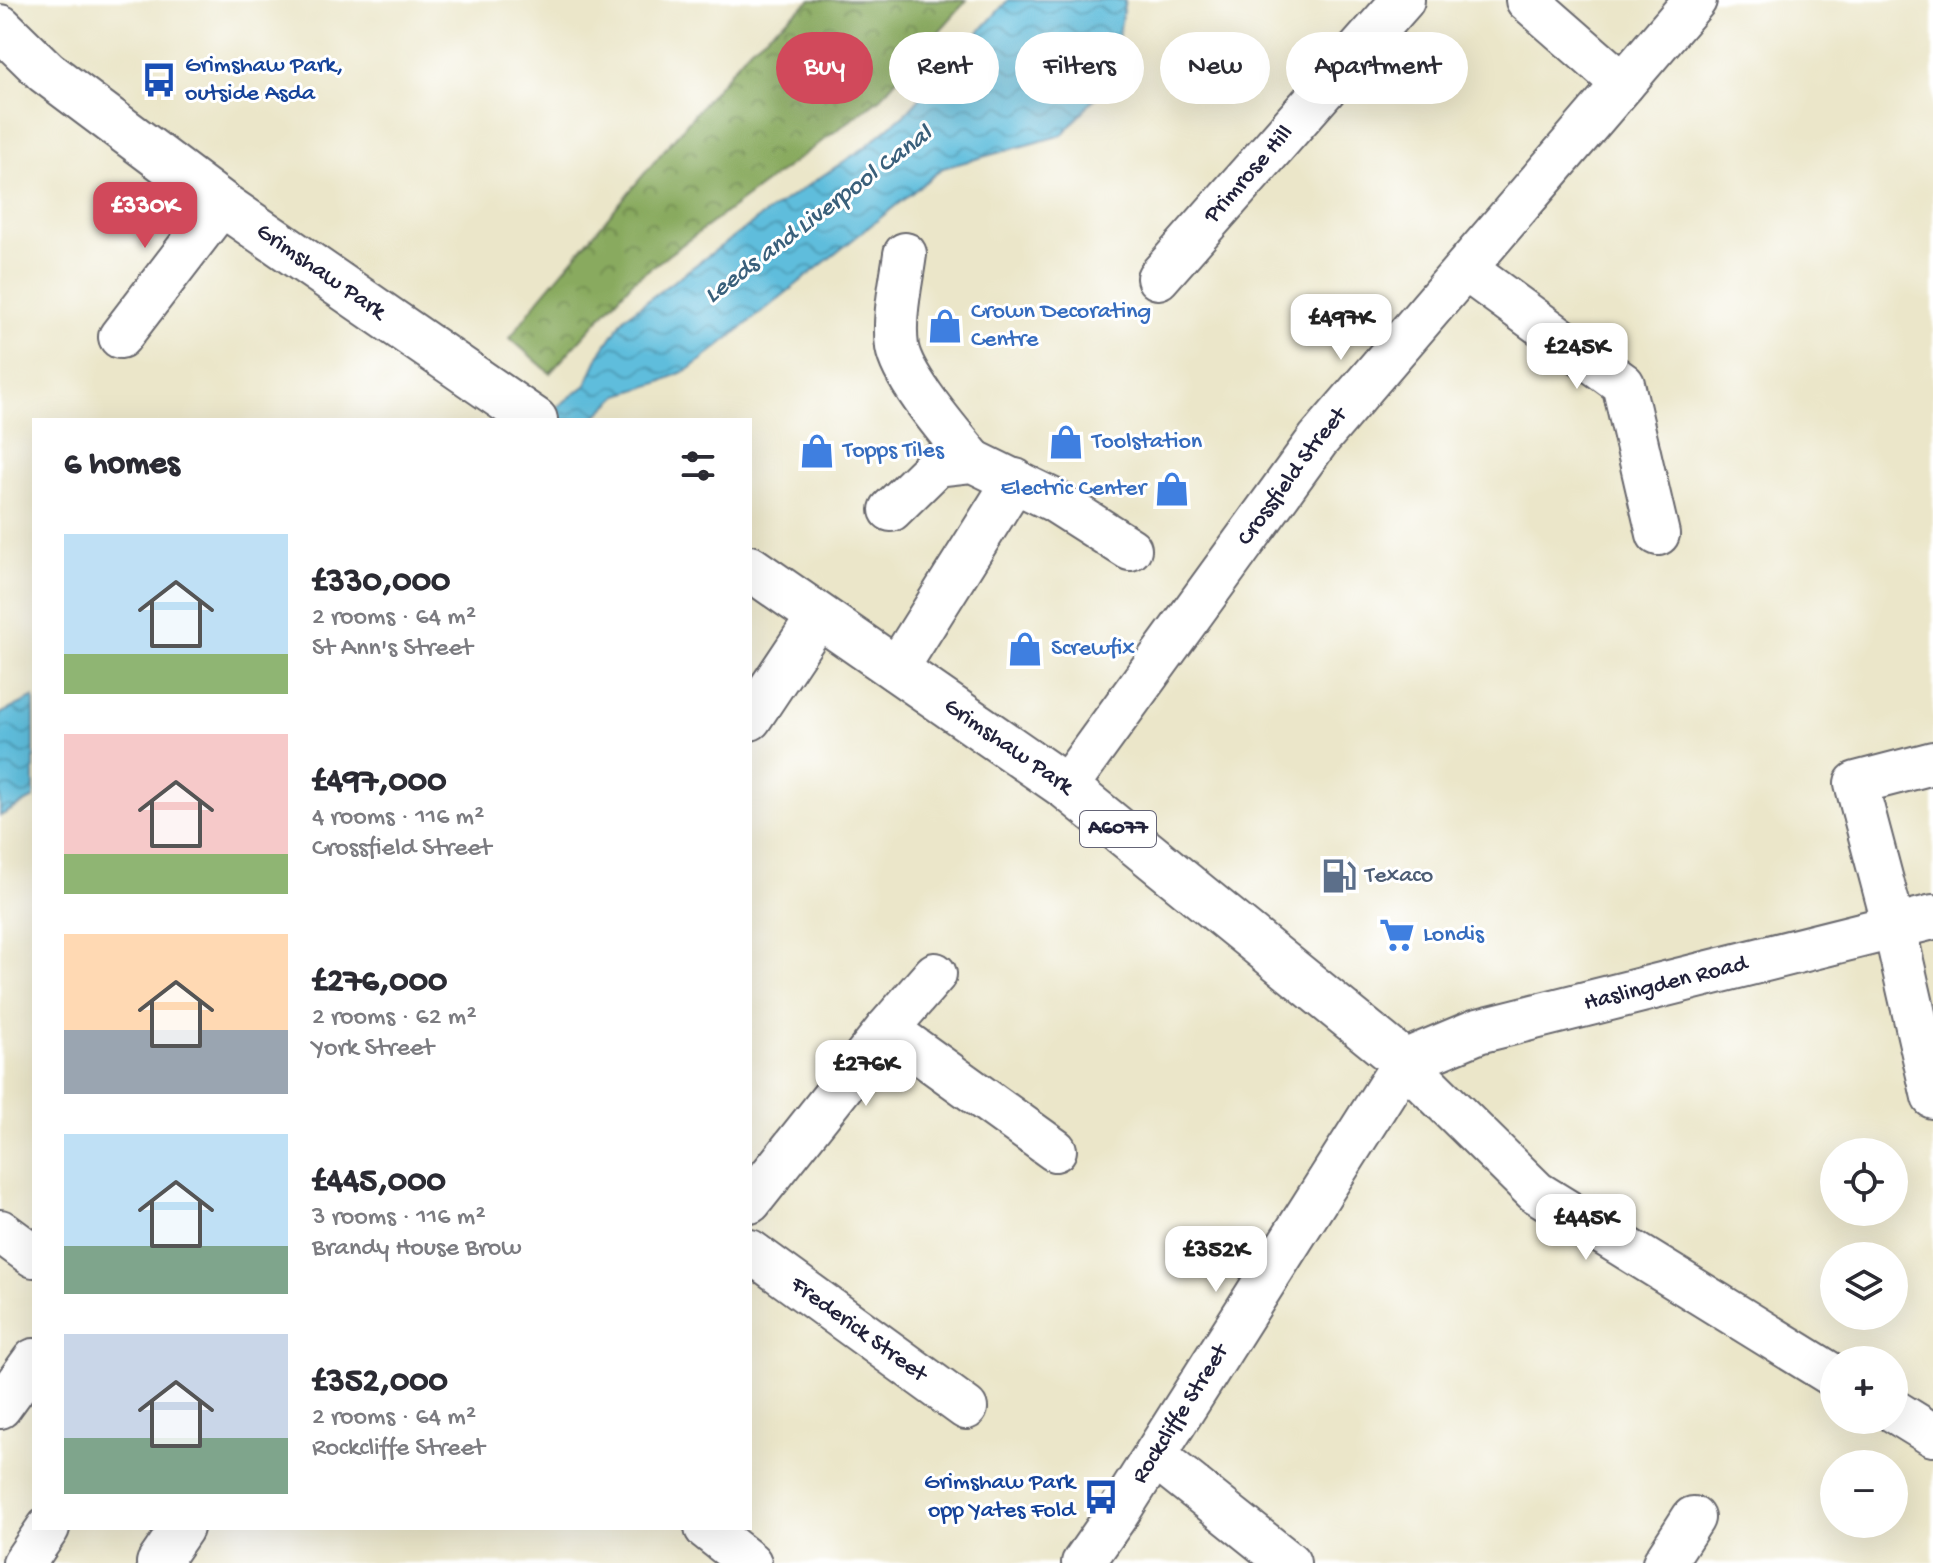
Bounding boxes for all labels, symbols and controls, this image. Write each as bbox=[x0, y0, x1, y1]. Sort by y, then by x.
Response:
chip: Buy bbox=[776, 32, 873, 104]
chip: Rent bbox=[889, 32, 999, 104]
chip: Filters bbox=[1015, 32, 1144, 104]
chip: New bbox=[1160, 32, 1270, 104]
chip: Apartment bbox=[1286, 32, 1468, 104]
place label: Grimshaw Park, outside Asda bbox=[185, 52, 344, 109]
bus stop icon: Grimshaw Park, outside Asda bbox=[140, 61, 178, 99]
water label: Leeds and Liverpool Canal bbox=[699, 119, 940, 312]
street label: Primrose Hill bbox=[1198, 119, 1300, 230]
pin: £330K bbox=[89, 182, 201, 250]
text: £330K bbox=[111, 192, 179, 223]
street label: Grimshaw Park bbox=[250, 217, 393, 328]
pin: £497K bbox=[1285, 294, 1397, 362]
place label: Crown Decorating Centre bbox=[971, 298, 1151, 355]
text: £497K bbox=[1309, 304, 1373, 335]
shop icon: Crown Decorating Centre bbox=[926, 307, 964, 345]
pin: £245K bbox=[1521, 323, 1633, 391]
text: £245K bbox=[1545, 333, 1609, 364]
street label: Crossfield Street bbox=[1231, 400, 1355, 552]
shop icon: Toolstation bbox=[1047, 423, 1085, 461]
place label: Toolstation bbox=[1090, 428, 1203, 457]
shop icon: Topps Tiles bbox=[798, 432, 836, 470]
place label: Topps Tiles bbox=[841, 437, 945, 466]
icon: filters bbox=[676, 444, 720, 488]
text: 6 homes bbox=[64, 446, 179, 486]
shop icon: Electric Center bbox=[1153, 470, 1191, 508]
place label: Electric Center bbox=[1000, 475, 1149, 504]
text: £330,000 bbox=[312, 563, 450, 603]
icon: home bbox=[128, 566, 224, 662]
text: 2 rooms · 64 m² bbox=[312, 603, 476, 634]
shop icon: Screwfix bbox=[1006, 630, 1044, 668]
text: St Ann's Street bbox=[312, 634, 473, 665]
place label: Screwfix bbox=[1051, 635, 1135, 664]
street label: Grimshaw Park bbox=[938, 692, 1080, 803]
text: £497,000 bbox=[312, 763, 447, 803]
icon: home bbox=[128, 766, 224, 862]
text: 4 rooms · 116 m² bbox=[312, 803, 484, 834]
road number: A6077 bbox=[1080, 811, 1156, 847]
text: Crossfield Street bbox=[312, 834, 491, 865]
fuel station icon: Texaco bbox=[1320, 857, 1358, 895]
place label: Texaco bbox=[1363, 862, 1433, 891]
supermarket icon: Londis bbox=[1378, 916, 1416, 954]
place label: Londis bbox=[1423, 921, 1485, 950]
street label: Haslingden Road bbox=[1581, 949, 1752, 1018]
text: £276,000 bbox=[312, 963, 447, 1003]
icon: home bbox=[128, 966, 224, 1062]
text: 2 rooms · 62 m² bbox=[312, 1003, 476, 1034]
text: York Street bbox=[312, 1034, 434, 1065]
pin: £276K bbox=[810, 1040, 922, 1108]
text: £276K bbox=[833, 1050, 899, 1081]
map controls bbox=[1820, 1138, 1908, 1538]
button: locate bbox=[1820, 1138, 1908, 1226]
text: £445,000 bbox=[312, 1163, 446, 1203]
icon: home bbox=[128, 1166, 224, 1262]
pin: £445K bbox=[1530, 1194, 1642, 1262]
text: 3 rooms · 116 m² bbox=[312, 1203, 485, 1234]
text: £445K bbox=[1554, 1204, 1618, 1235]
pin: £352K bbox=[1160, 1226, 1272, 1294]
text: Brandy House Brow bbox=[312, 1234, 521, 1265]
text: £352K bbox=[1183, 1236, 1249, 1267]
button: layers bbox=[1820, 1242, 1908, 1330]
street label: Frederick Street bbox=[784, 1270, 934, 1390]
street label: Rockcliffe Street bbox=[1126, 1337, 1237, 1489]
button: + bbox=[1820, 1346, 1908, 1434]
text: £352,000 bbox=[312, 1363, 448, 1403]
icon: home bbox=[128, 1366, 224, 1462]
text: 2 rooms · 64 m² bbox=[312, 1403, 476, 1434]
text: Rockcliffe Street bbox=[312, 1434, 485, 1465]
button: − bbox=[1820, 1450, 1908, 1538]
place label: Grimshaw Park opp Yates Fold bbox=[924, 1469, 1077, 1526]
bus stop icon: Grimshaw Park opp Yates Fold bbox=[1082, 1478, 1120, 1516]

